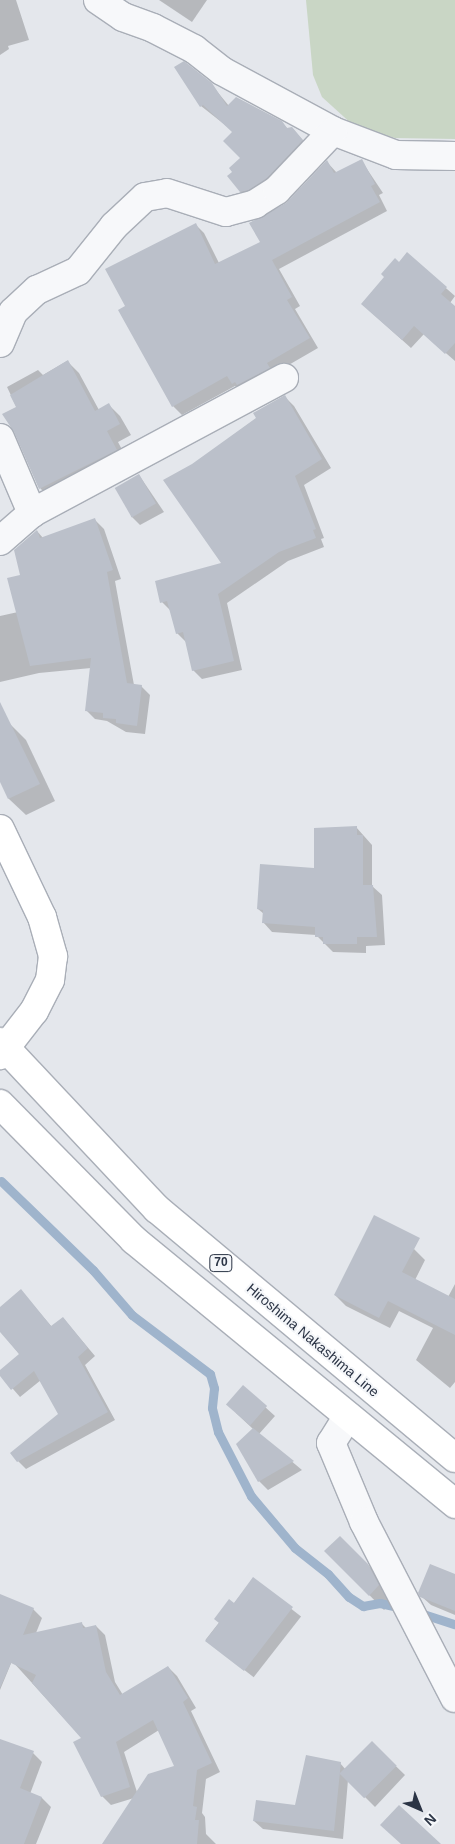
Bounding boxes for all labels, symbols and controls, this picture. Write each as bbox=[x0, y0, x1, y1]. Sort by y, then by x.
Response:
road number: 70 bbox=[208, 1254, 234, 1272]
street label: Hiroshima Nakashima Line bbox=[244, 1280, 382, 1400]
north arrow bbox=[395, 1784, 445, 1834]
text: N bbox=[421, 1811, 440, 1829]

